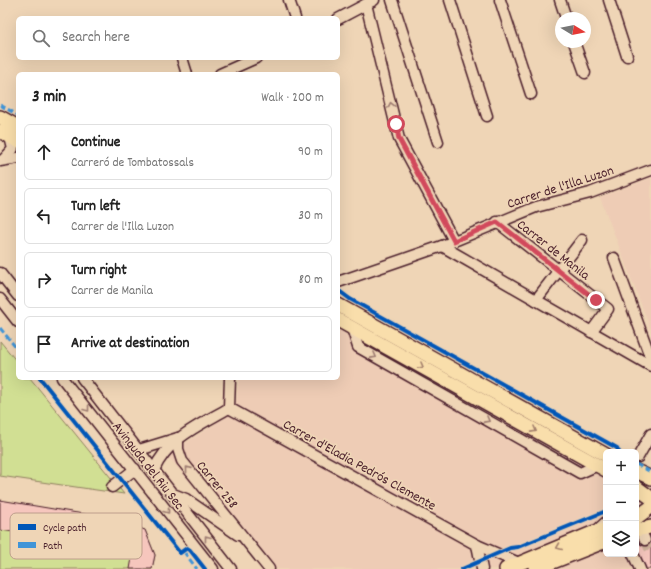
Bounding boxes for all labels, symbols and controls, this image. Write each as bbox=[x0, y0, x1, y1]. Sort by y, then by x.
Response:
north arrow bbox=[555, 12, 591, 48]
search box bbox=[16, 16, 340, 60]
icon: search bbox=[30, 27, 52, 49]
text: Search here bbox=[62, 27, 130, 49]
text: 3 min bbox=[32, 86, 66, 110]
text: Walk · 200 m bbox=[261, 89, 324, 108]
one-way arrow bbox=[388, 102, 396, 108]
route start bbox=[387, 115, 405, 133]
text: Continue bbox=[71, 132, 120, 154]
icon: ahead bbox=[33, 141, 55, 163]
text: 90 m bbox=[298, 143, 323, 162]
text: Carreró de Tombatossals bbox=[71, 154, 194, 173]
street label: Carrer de l'Illa Luzon bbox=[505, 161, 616, 215]
text: Turn left bbox=[71, 196, 120, 218]
icon: left bbox=[33, 205, 55, 227]
text: 30 m bbox=[298, 207, 323, 226]
street label: Carrer de Manila bbox=[512, 216, 594, 286]
text: Carrer de l'Illa Luzon bbox=[71, 218, 174, 237]
text: Turn right bbox=[71, 260, 127, 282]
icon: right bbox=[33, 269, 55, 291]
text: 80 m bbox=[299, 271, 323, 290]
text: Carrer de Manila bbox=[71, 282, 153, 301]
route end bbox=[587, 291, 605, 309]
icon: arrive bbox=[33, 333, 55, 355]
text: Arrive at destination bbox=[71, 333, 189, 355]
one-way arrow bbox=[370, 352, 377, 359]
one-way arrow bbox=[417, 361, 424, 369]
one-way arrow bbox=[82, 404, 89, 411]
street label: Carrer d'Eladia Pedrós Clemente bbox=[279, 415, 439, 516]
one-way arrow bbox=[483, 416, 490, 423]
street label: Avinguda del Riu Sec bbox=[107, 418, 188, 515]
one-way arrow bbox=[530, 425, 538, 432]
map controls bbox=[603, 449, 639, 557]
button: + bbox=[603, 449, 639, 485]
street label: Carrer 258 bbox=[191, 457, 242, 514]
one-way arrow bbox=[186, 466, 193, 473]
button: − bbox=[603, 485, 639, 521]
one-way arrow bbox=[162, 506, 169, 513]
legend bbox=[10, 513, 142, 559]
text: Cycle path bbox=[43, 521, 87, 537]
button: layers bbox=[603, 521, 639, 557]
one-way arrow bbox=[205, 536, 212, 543]
text: Path bbox=[43, 539, 62, 555]
one-way arrow bbox=[556, 542, 563, 550]

